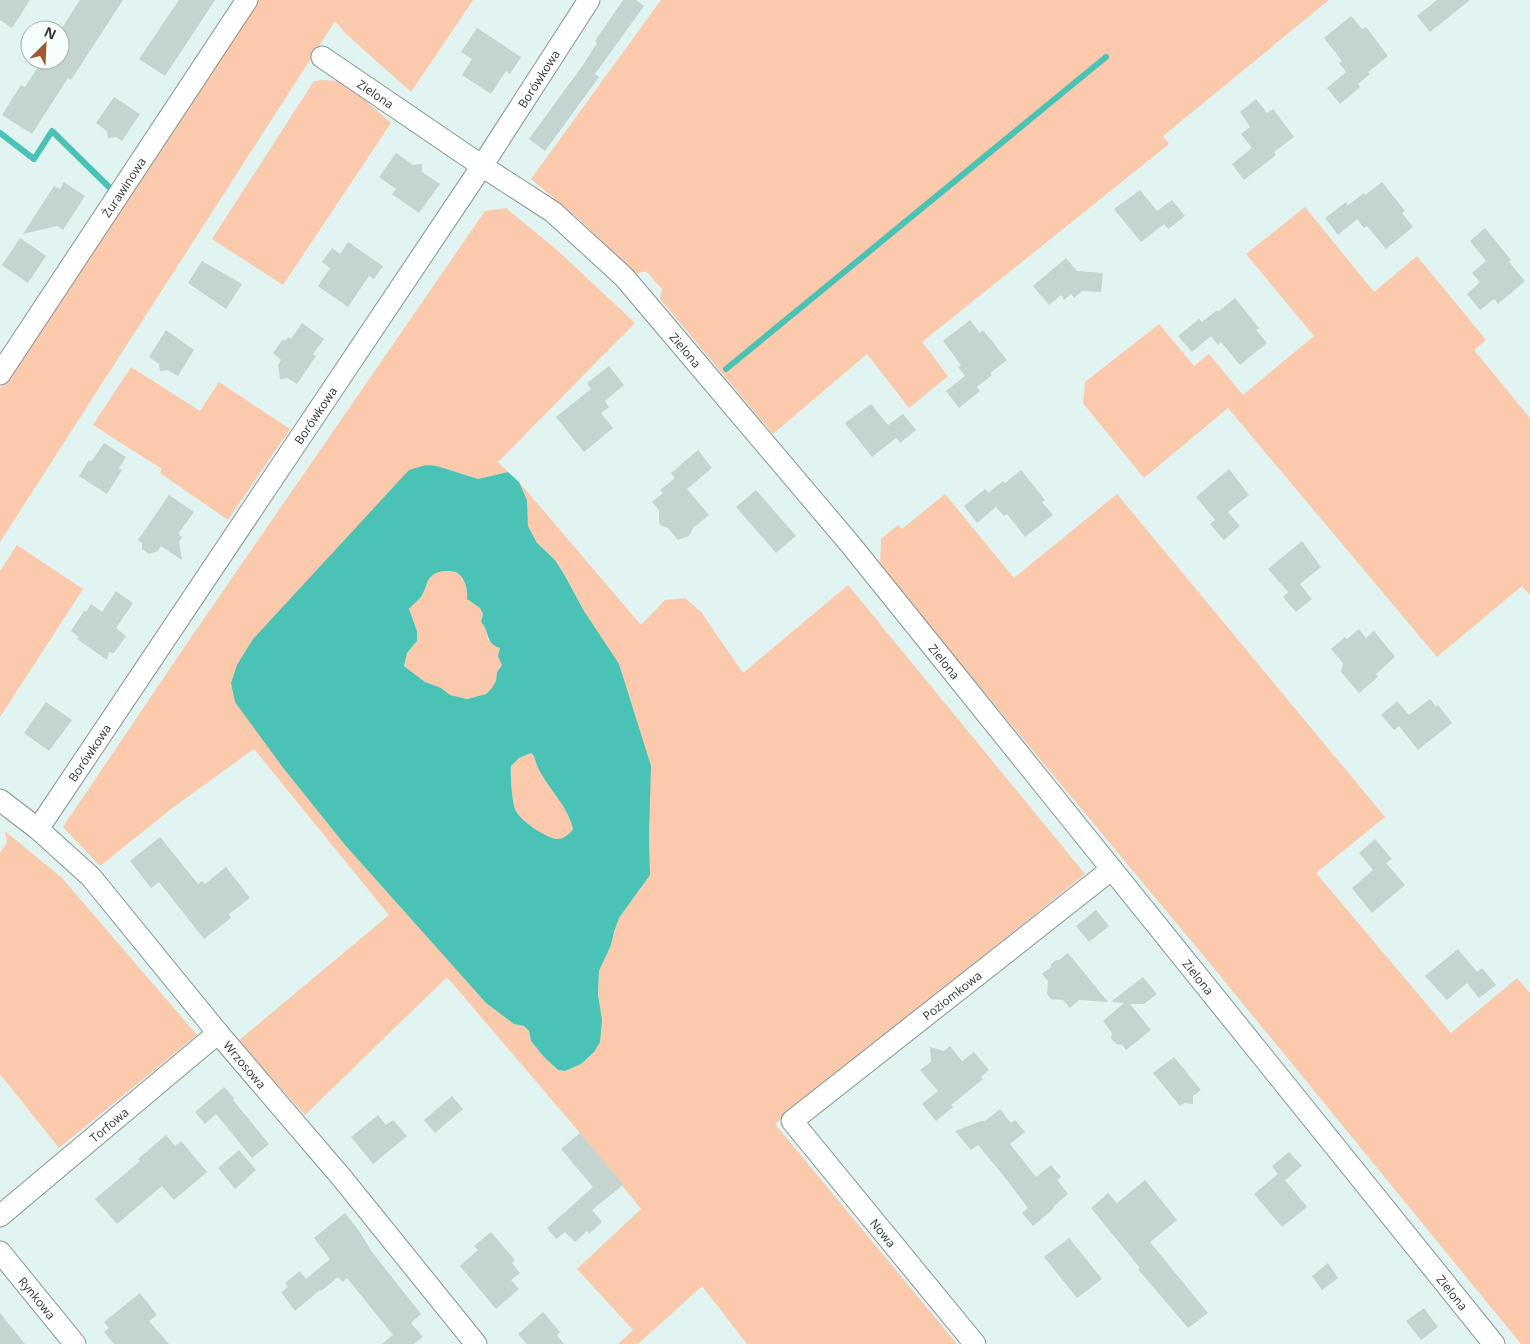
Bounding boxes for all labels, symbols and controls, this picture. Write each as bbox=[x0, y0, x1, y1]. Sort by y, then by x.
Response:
north arrow bbox=[20, 20, 70, 70]
text: N bbox=[41, 22, 60, 44]
street label: Borówkowa bbox=[513, 46, 563, 111]
street label: Zielona bbox=[354, 75, 397, 112]
street label: Żurawinowa bbox=[97, 154, 149, 220]
street label: Zielona bbox=[666, 329, 705, 371]
street label: Borówkowa bbox=[290, 383, 341, 447]
street label: Zielona bbox=[925, 640, 964, 683]
street label: Borówkowa bbox=[64, 720, 115, 785]
street label: Zielona bbox=[1179, 956, 1218, 998]
street label: Poziomkowa bbox=[919, 966, 985, 1024]
street label: Wrzosowa bbox=[220, 1037, 270, 1092]
street label: Torfowa bbox=[86, 1103, 132, 1146]
street label: Nowa bbox=[866, 1215, 900, 1251]
street label: Zielona bbox=[1433, 1271, 1472, 1314]
street label: Rynkowa bbox=[15, 1273, 60, 1323]

